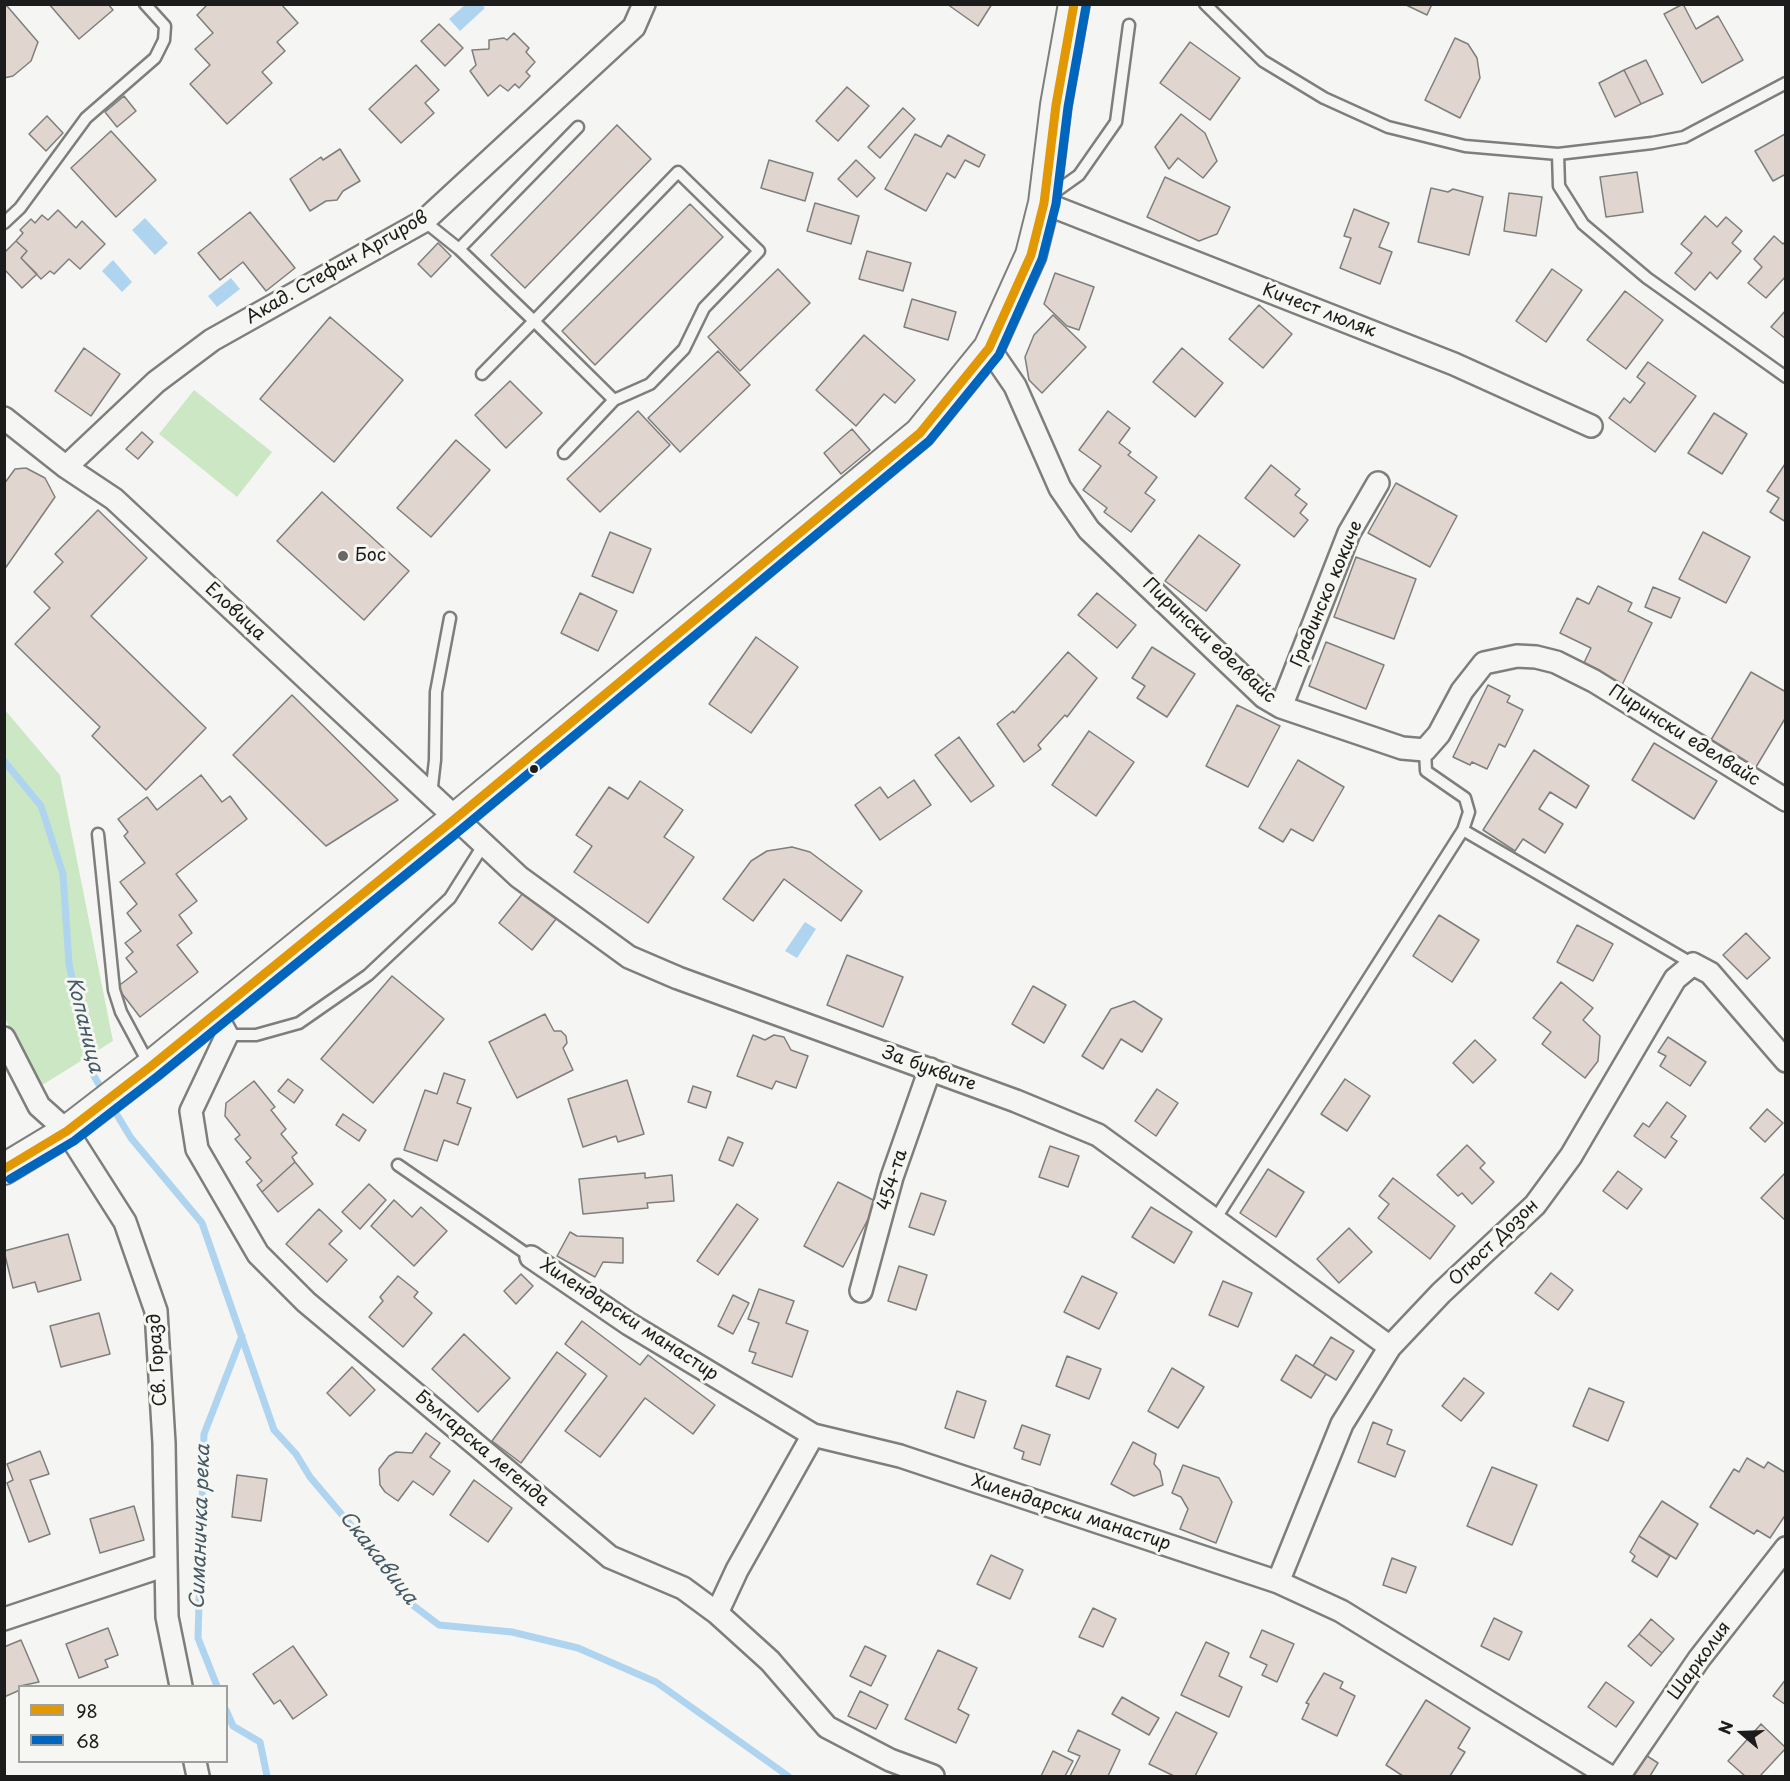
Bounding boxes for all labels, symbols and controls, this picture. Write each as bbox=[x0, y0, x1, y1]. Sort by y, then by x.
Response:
street label: Акад. Стефан Аргиров bbox=[242, 207, 432, 329]
street label: Кичест люляк bbox=[1259, 279, 1379, 343]
street label: Градинско кокиче bbox=[1286, 518, 1368, 670]
place label: Бос bbox=[355, 545, 386, 567]
marker: Бос bbox=[336, 549, 350, 563]
street label: Пирински еделвайс bbox=[1138, 574, 1280, 708]
street label: Еловица bbox=[200, 579, 270, 645]
street label: Пирински еделвайс bbox=[1604, 681, 1764, 791]
unlabelled marker bbox=[528, 763, 540, 775]
water label: Копаница bbox=[61, 975, 107, 1075]
street label: За буквите bbox=[879, 1042, 979, 1096]
street label: 454-та bbox=[874, 1147, 912, 1213]
street label: Огюст Дозон bbox=[1445, 1195, 1543, 1291]
street label: Хилендарски манастир bbox=[536, 1254, 722, 1386]
street label: Св. Горазд bbox=[144, 1313, 172, 1407]
street label: Българска легенда bbox=[410, 1387, 554, 1511]
water label: Симаничка река bbox=[186, 1444, 216, 1610]
street label: Хилендарски манастир bbox=[969, 1471, 1173, 1555]
water label: Скакавица bbox=[334, 1506, 422, 1610]
street label: Шарколия bbox=[1664, 1618, 1736, 1704]
legend bbox=[18, 1685, 228, 1763]
text: 98 bbox=[76, 1697, 98, 1724]
north arrow bbox=[1712, 1703, 1772, 1763]
text: N bbox=[1712, 1717, 1738, 1737]
text: 68 bbox=[76, 1727, 100, 1754]

